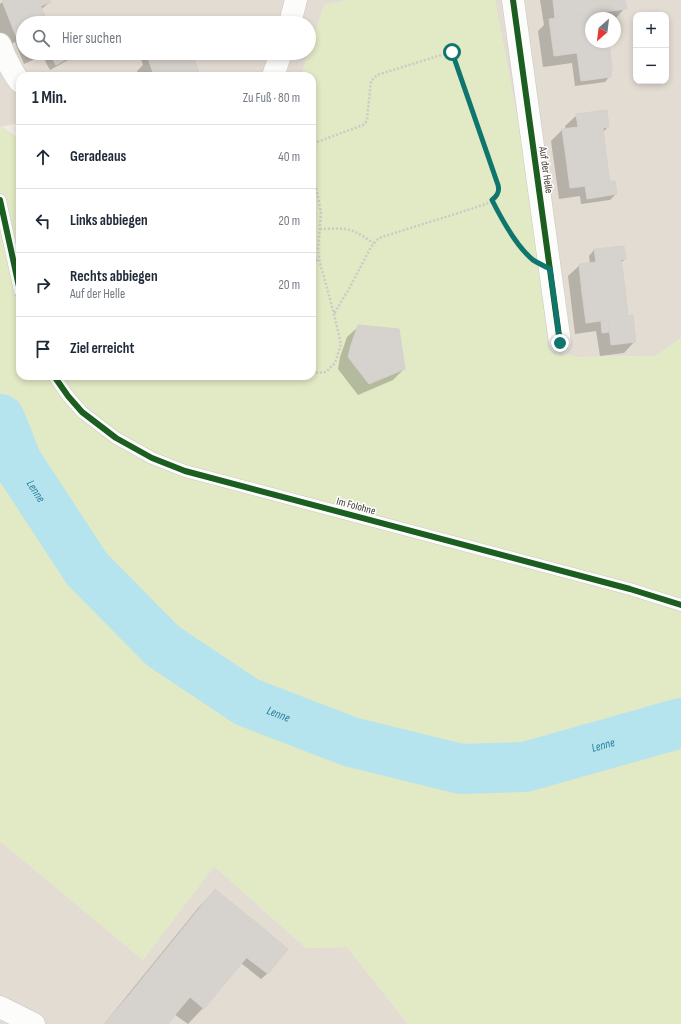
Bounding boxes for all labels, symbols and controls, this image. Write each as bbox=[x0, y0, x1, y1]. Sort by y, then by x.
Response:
north arrow bbox=[585, 12, 621, 48]
map controls bbox=[633, 12, 669, 84]
button: + bbox=[633, 12, 669, 48]
search box bbox=[16, 16, 316, 60]
icon: search bbox=[30, 27, 52, 49]
text: Hier suchen bbox=[62, 29, 122, 48]
route start bbox=[443, 43, 461, 61]
button: − bbox=[633, 48, 669, 84]
text: 1 Min. bbox=[32, 88, 67, 108]
text: Zu Fuß · 80 m bbox=[243, 90, 300, 106]
street label: Auf der Helle bbox=[536, 145, 556, 194]
icon: ahead bbox=[32, 146, 54, 168]
text: Geradeaus bbox=[70, 147, 126, 166]
text: 40 m bbox=[278, 149, 300, 165]
icon: left bbox=[32, 210, 54, 232]
text: Links abbiegen bbox=[70, 211, 148, 230]
text: 20 m bbox=[278, 213, 300, 229]
text: Rechts abbiegen bbox=[70, 267, 158, 286]
icon: right bbox=[32, 274, 54, 296]
text: 20 m bbox=[278, 277, 300, 293]
text: Auf der Helle bbox=[70, 286, 125, 302]
route end bbox=[551, 334, 569, 352]
icon: arrive bbox=[32, 338, 54, 360]
text: Ziel erreicht bbox=[70, 339, 134, 358]
water label: Lenne bbox=[23, 477, 49, 505]
street label: Im Folohne bbox=[335, 495, 377, 517]
water label: Lenne bbox=[265, 703, 293, 725]
water label: Lenne bbox=[590, 734, 617, 755]

